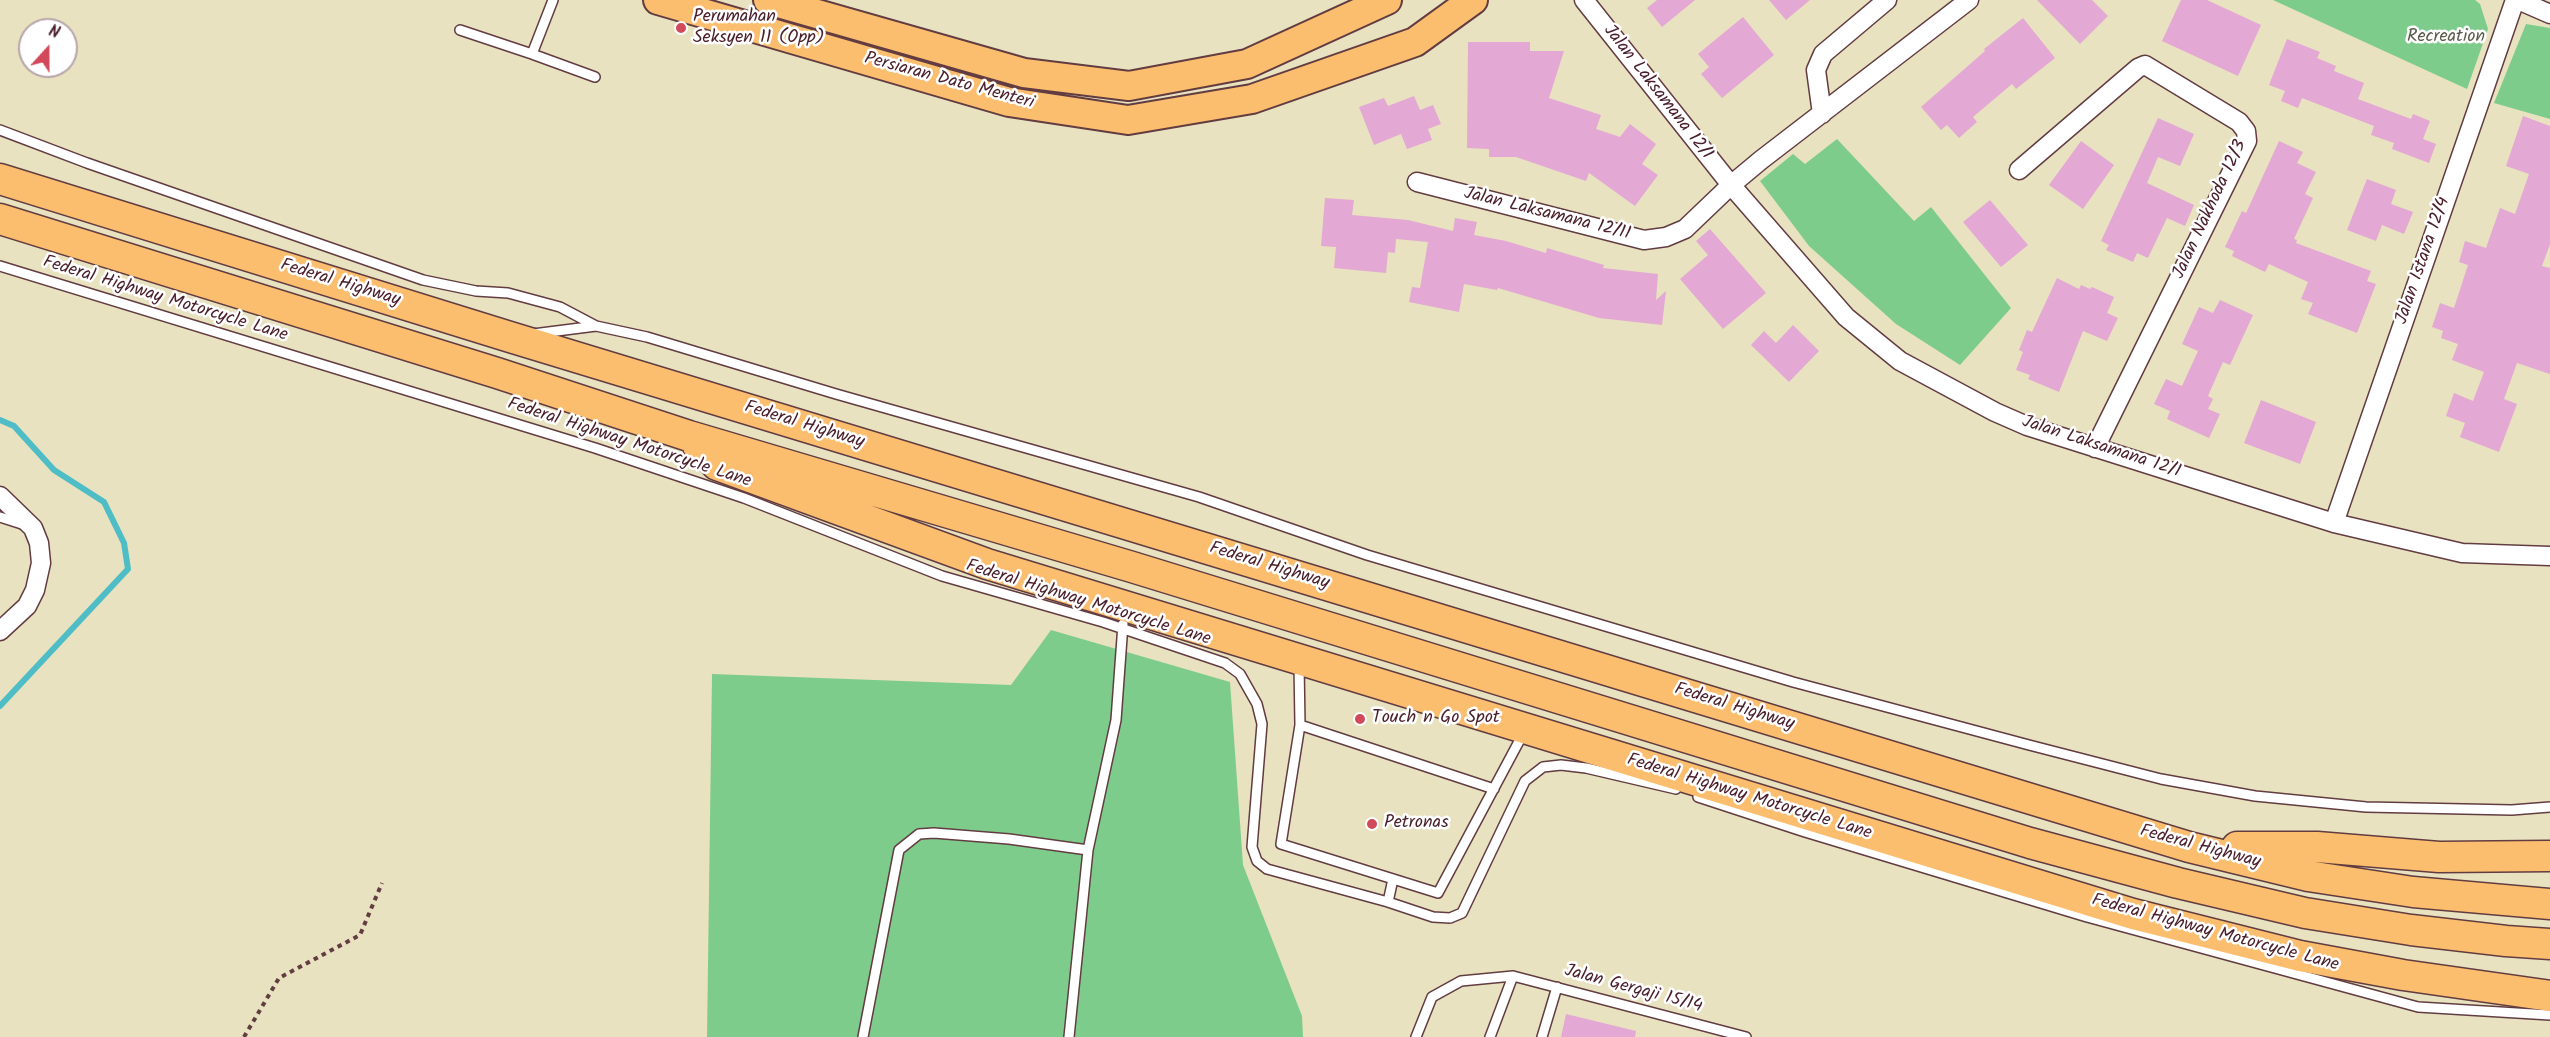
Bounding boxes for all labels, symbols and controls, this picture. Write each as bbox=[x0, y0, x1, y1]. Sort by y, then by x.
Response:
place label: Perumahan Seksyen 11 (Opp) bbox=[693, 7, 825, 50]
north arrow bbox=[18, 18, 78, 78]
text: N bbox=[45, 19, 63, 46]
marker: Perumahan Seksyen 11 (Opp) bbox=[674, 21, 688, 35]
street label: Jalan Laksamana 12/1 bbox=[1598, 21, 1716, 165]
park label: Recreation bbox=[2407, 27, 2485, 49]
street label: Persiaran Dato Menteri bbox=[862, 49, 1036, 115]
street label: Jalan Nakhoda 12/3 bbox=[2169, 137, 2253, 283]
street label: Jalan Laksamana 12/11 bbox=[1461, 184, 1633, 246]
street label: Jalan Istana 12/4 bbox=[2392, 195, 2456, 327]
street label: Federal Highway Motorcycle Lane bbox=[40, 252, 290, 348]
street label: Federal Highway bbox=[277, 256, 403, 312]
street label: Federal Highway Motorcycle Lane bbox=[504, 394, 754, 494]
street label: Federal Highway bbox=[741, 398, 867, 454]
street label: Jalan Laksamana 12/1 bbox=[2019, 412, 2183, 484]
street label: Federal Highway bbox=[1206, 539, 1332, 595]
street label: Federal Highway Motorcycle Lane bbox=[963, 556, 1213, 652]
street label: Federal Highway bbox=[1671, 680, 1797, 736]
place label: Touch n Go Spot bbox=[1372, 708, 1500, 730]
marker: Touch n Go Spot bbox=[1353, 712, 1367, 726]
street label: Federal Highway Motorcycle Lane bbox=[1624, 750, 1874, 846]
place label: Petronas bbox=[1384, 813, 1449, 835]
marker: Petronas bbox=[1365, 817, 1379, 831]
street label: Federal Highway bbox=[2137, 822, 2263, 874]
street label: Federal Highway Motorcycle Lane bbox=[2089, 891, 2341, 977]
street label: Jalan Gergaji 15/14 bbox=[1562, 961, 1704, 1019]

